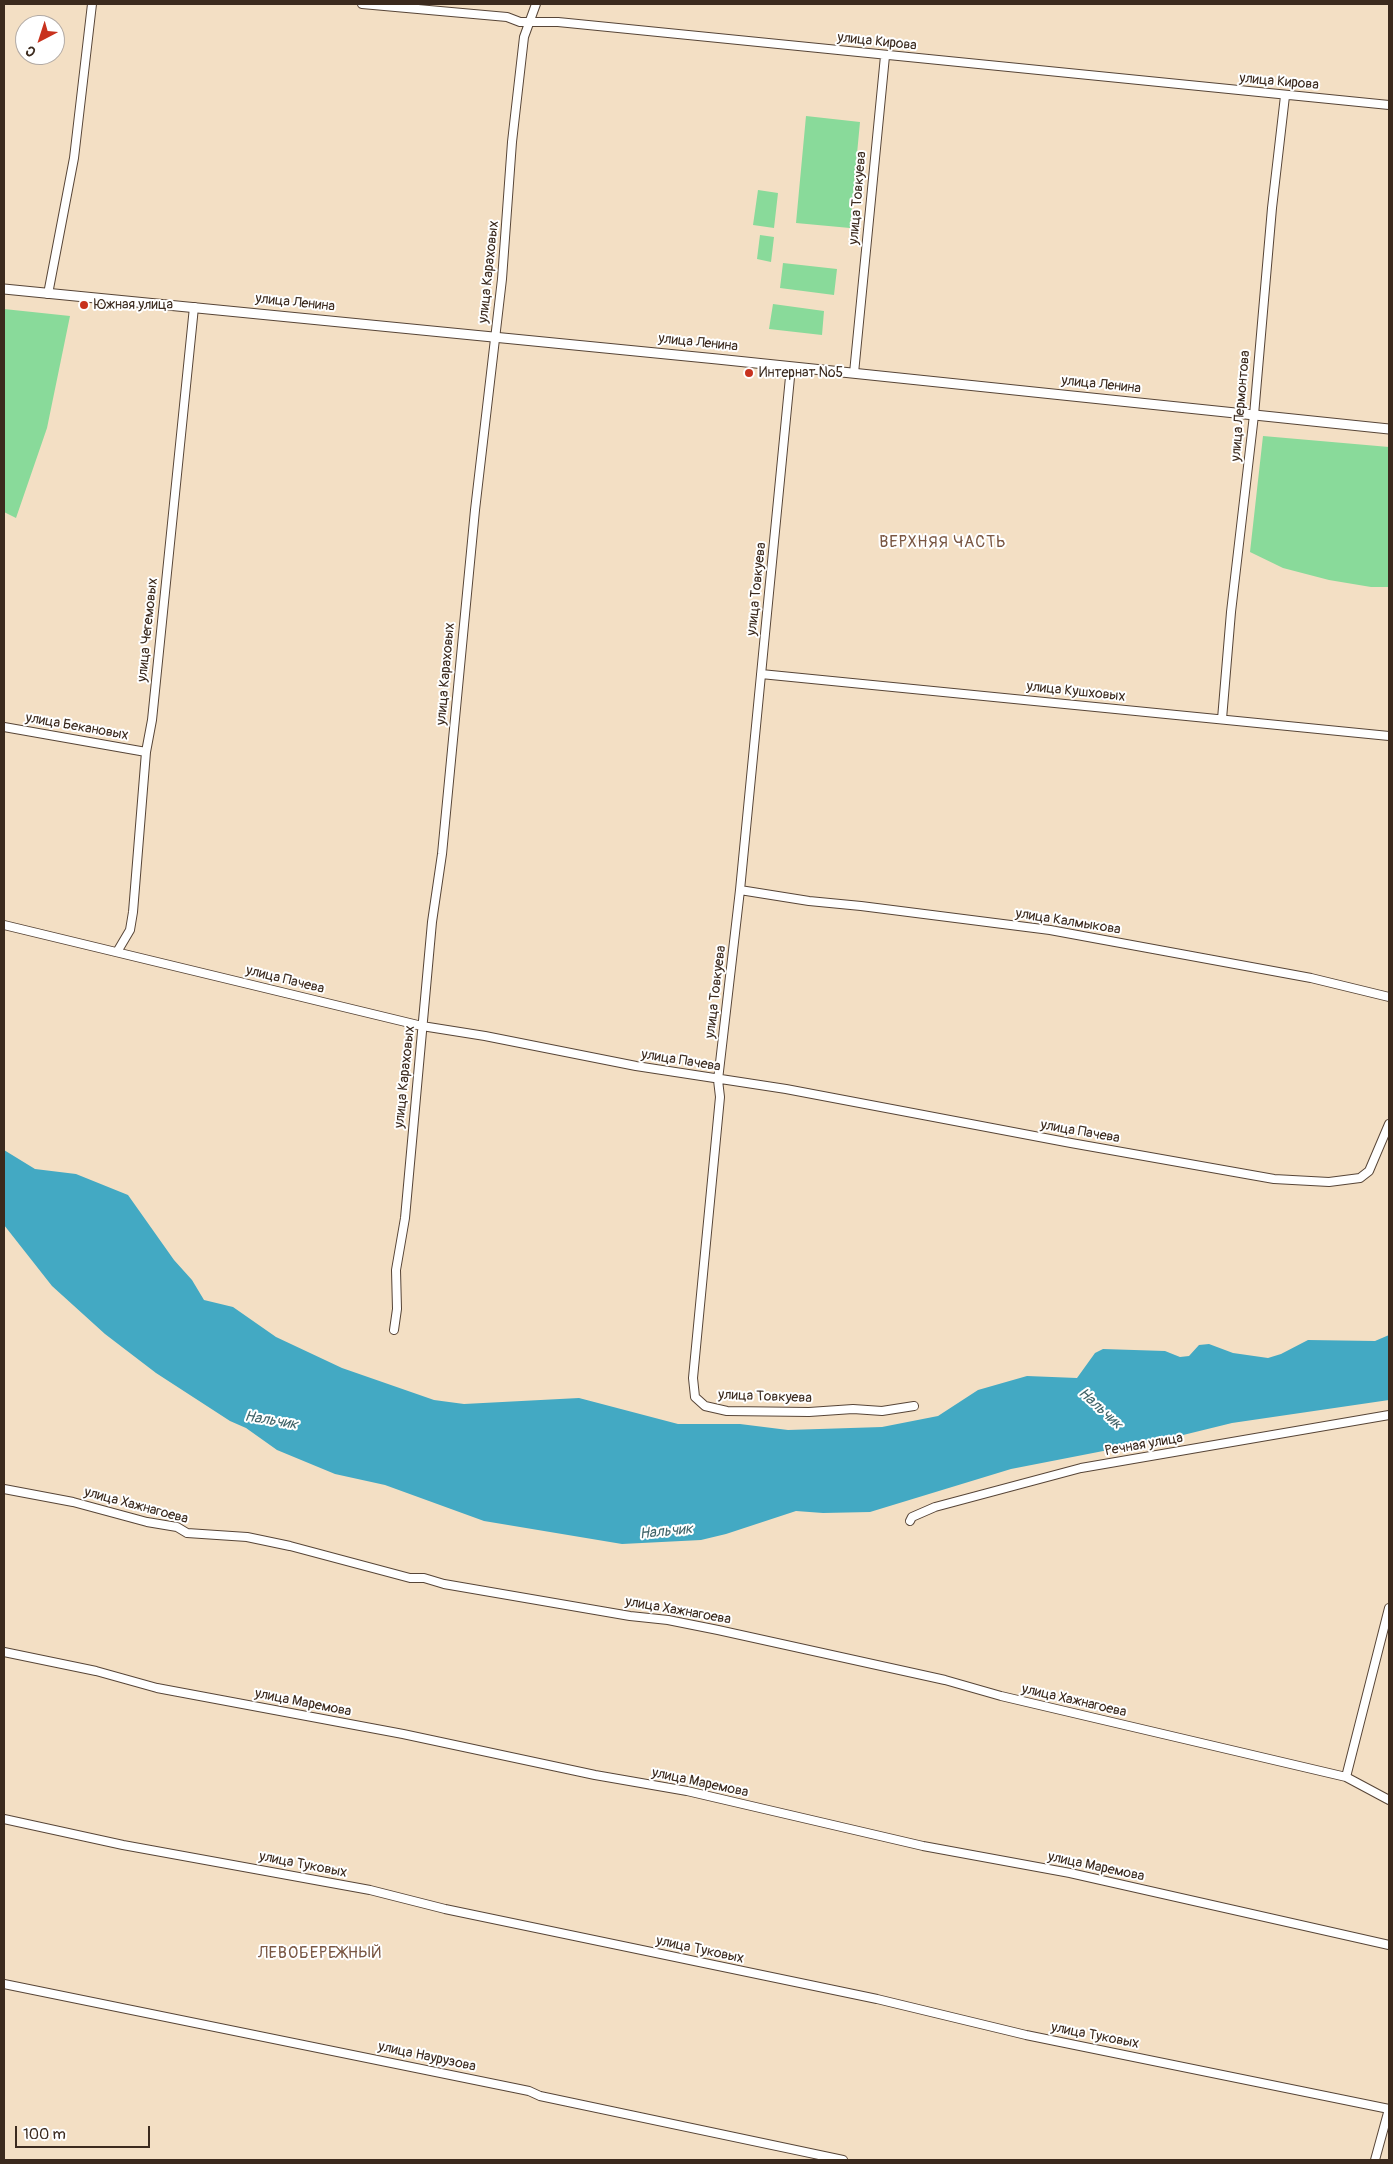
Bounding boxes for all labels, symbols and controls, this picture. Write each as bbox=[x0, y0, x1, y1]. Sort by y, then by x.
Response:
north arrow bbox=[15, 15, 65, 65]
street label: улица Кирова bbox=[836, 29, 918, 55]
text: С bbox=[22, 42, 39, 60]
street label: улица Кирова bbox=[1239, 70, 1319, 94]
street label: улица Товкуева bbox=[846, 151, 870, 245]
street label: улица Караховых bbox=[475, 220, 503, 324]
street label: улица Ленина bbox=[254, 290, 336, 316]
place label: Южная улица bbox=[94, 297, 173, 313]
marker: Южная улица bbox=[78, 299, 90, 311]
street label: улица Ленина bbox=[657, 330, 739, 356]
street label: улица Лермонтова bbox=[1228, 350, 1254, 462]
place label: Интернат №5 bbox=[759, 365, 843, 381]
marker: Интернат №5 bbox=[743, 367, 755, 379]
street label: улица Ленина bbox=[1060, 372, 1142, 398]
district label: ВЕРХНЯЯ ЧАСТЬ bbox=[878, 533, 1008, 553]
street label: улица Товкуева bbox=[744, 542, 770, 636]
street label: улица Чегемовых bbox=[134, 577, 162, 683]
street label: улица Караховых bbox=[433, 622, 459, 726]
street label: улица Кушховых bbox=[1026, 678, 1126, 706]
street label: улица Бекановых bbox=[24, 710, 130, 744]
street label: улица Калмыкова bbox=[1014, 905, 1122, 939]
street label: улица Товкуева bbox=[702, 945, 730, 1039]
street label: улица Пачева bbox=[244, 962, 326, 998]
street label: улица Караховых bbox=[391, 1025, 419, 1129]
street label: улица Пачева bbox=[640, 1046, 722, 1076]
street label: улица Пачева bbox=[1039, 1117, 1121, 1147]
water label: Нальчик bbox=[1074, 1384, 1126, 1434]
street label: улица Товкуева bbox=[718, 1387, 812, 1407]
water label: Нальчик bbox=[243, 1408, 299, 1434]
street label: Речная улица bbox=[1104, 1430, 1184, 1460]
street label: улица Хажнагоева bbox=[82, 1484, 190, 1528]
water label: Нальчик bbox=[639, 1520, 693, 1544]
street label: улица Хажнагоева bbox=[624, 1593, 732, 1629]
street label: улица Хажнагоева bbox=[1020, 1681, 1128, 1721]
street label: улица Маремова bbox=[253, 1685, 353, 1721]
street label: улица Маремова bbox=[650, 1765, 750, 1801]
street label: улица Туковых bbox=[258, 1848, 348, 1882]
street label: улица Маремова bbox=[1046, 1849, 1146, 1885]
street label: улица Туковых bbox=[655, 1933, 745, 1967]
district label: ЛЕВОБЕРЕЖНЫЙ bbox=[256, 1944, 384, 1964]
street label: улица Туковых bbox=[1050, 2019, 1140, 2053]
street label: улица Наурузова bbox=[377, 2038, 477, 2076]
scale bar bbox=[18, 2116, 152, 2148]
text: 100 m bbox=[23, 2125, 66, 2144]

